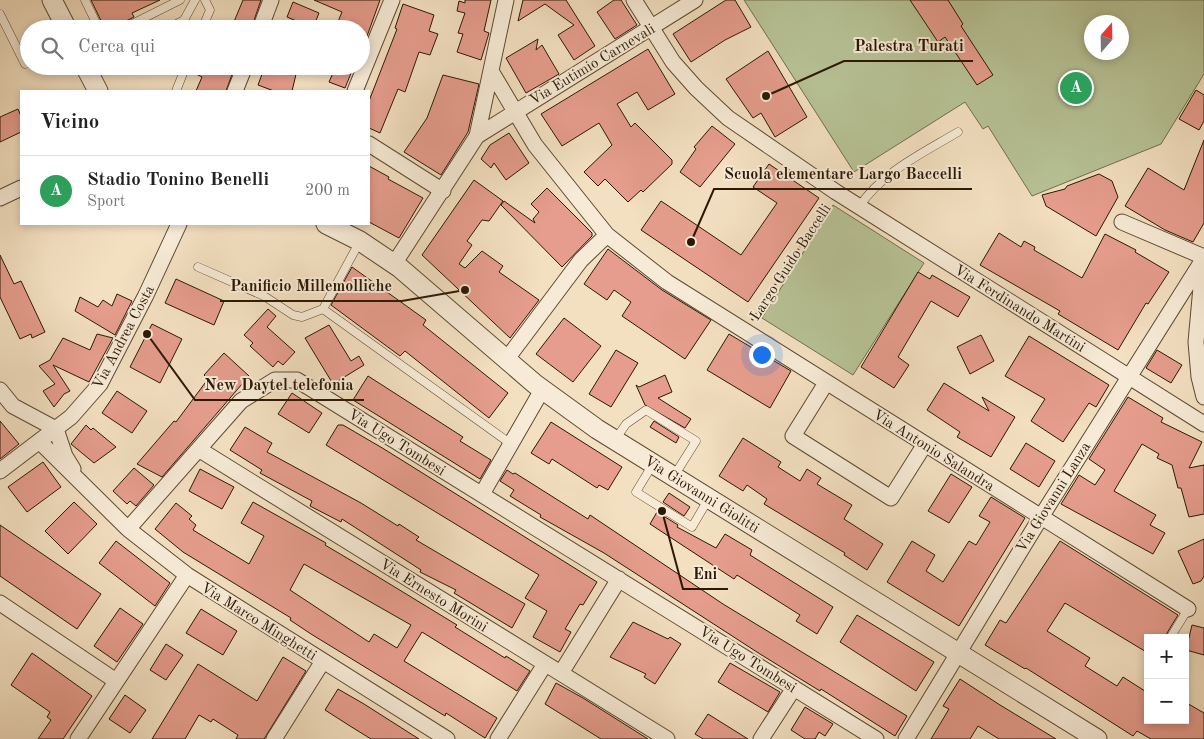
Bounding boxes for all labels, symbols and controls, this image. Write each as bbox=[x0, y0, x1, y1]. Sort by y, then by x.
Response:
north arrow bbox=[1084, 15, 1129, 60]
search box bbox=[20, 20, 370, 75]
street label: Via Eutimio Carnevali bbox=[527, 22, 658, 109]
callout: Palestra Turati bbox=[844, 30, 973, 61]
icon: search bbox=[38, 34, 66, 62]
text: Cerca qui bbox=[78, 38, 155, 57]
text: Palestra Turati bbox=[854, 39, 964, 55]
pin: A bbox=[1060, 69, 1092, 107]
text: Vicino bbox=[40, 112, 99, 133]
callout: Scuola elementare Largo Baccelli bbox=[714, 158, 972, 189]
text: Scuola elementare Largo Baccelli bbox=[724, 167, 962, 183]
text: Stadio Tonino Benelli bbox=[87, 171, 269, 190]
text: A bbox=[50, 183, 62, 199]
text: 200 m bbox=[305, 183, 350, 199]
text: Sport bbox=[87, 194, 125, 210]
street label: Largo Guido Baccelli bbox=[748, 202, 834, 324]
street label: Via Ferdinando Martini bbox=[951, 263, 1087, 356]
callout: Panificio Millemolliche bbox=[220, 270, 402, 301]
text: Panificio Millemolliche bbox=[230, 279, 392, 295]
street label: Via Andrea Costa bbox=[91, 283, 158, 392]
your location bbox=[749, 342, 775, 368]
callout: New Daytel telefonia bbox=[195, 369, 364, 400]
text: New Daytel telefonia bbox=[204, 378, 354, 394]
street label: Via Ugo Tombesi bbox=[345, 407, 447, 479]
street label: Via Antonio Salandra bbox=[870, 408, 997, 495]
street label: Via Giovanni Lanza bbox=[1014, 439, 1095, 556]
street label: Via Giovanni Giolitti bbox=[641, 454, 761, 537]
street label: Via Ernesto Morini bbox=[377, 557, 490, 635]
callout: Eni bbox=[683, 558, 728, 589]
text: Eni bbox=[693, 567, 718, 583]
street label: Via Marco Minghetti bbox=[198, 581, 319, 664]
street label: Via Ugo Tombesi bbox=[696, 624, 798, 696]
map controls bbox=[1144, 634, 1189, 724]
button: + bbox=[1144, 634, 1189, 679]
button: − bbox=[1144, 679, 1189, 724]

